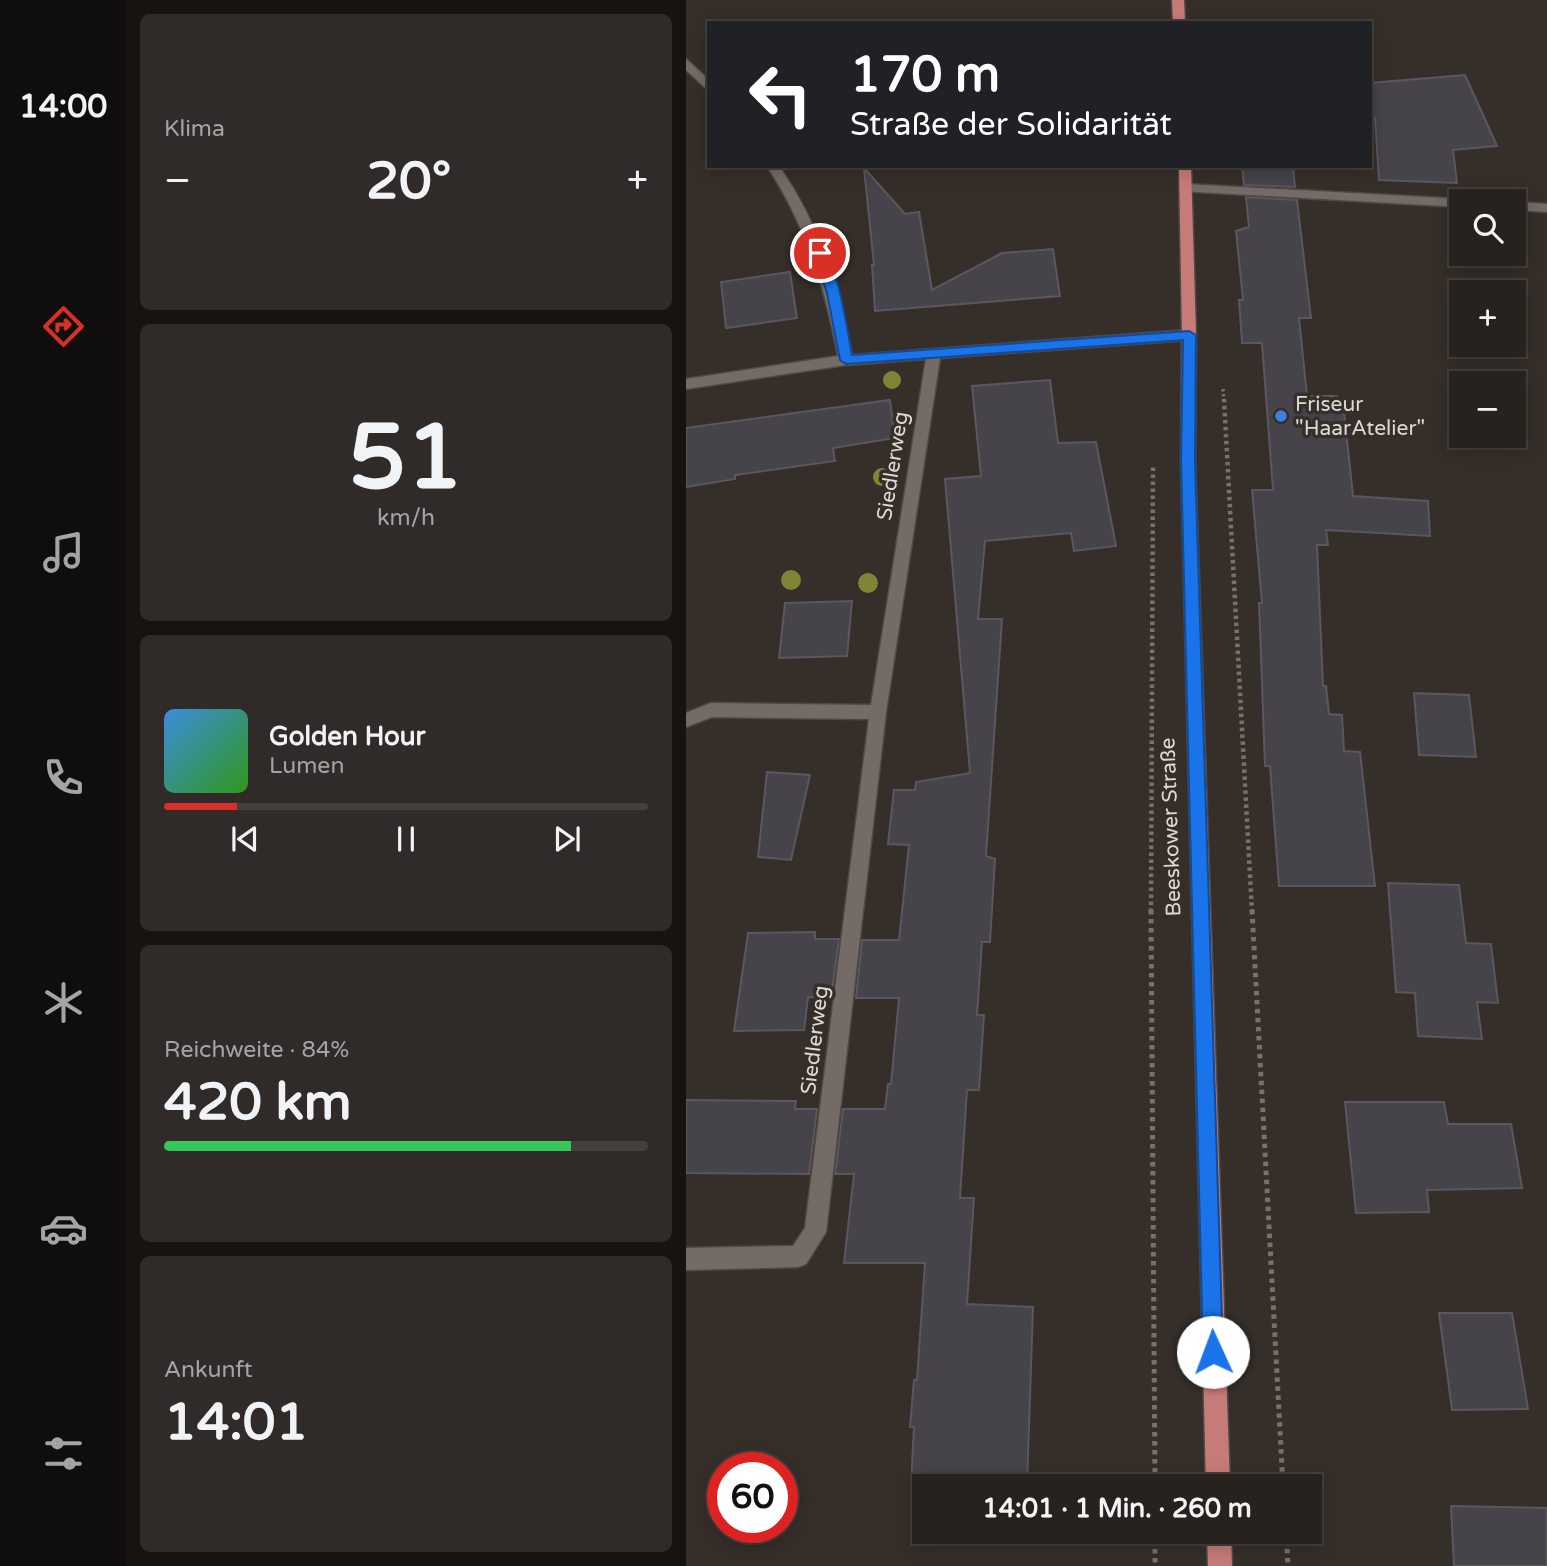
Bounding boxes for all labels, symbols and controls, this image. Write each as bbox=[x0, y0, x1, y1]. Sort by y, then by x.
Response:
text: 170 m bbox=[850, 46, 1000, 105]
icon: left bbox=[735, 49, 826, 140]
text: 14:00 bbox=[19, 88, 107, 126]
text: Straße der Solidarität bbox=[850, 106, 1172, 144]
text: Klima bbox=[164, 115, 225, 143]
text: 20° bbox=[366, 150, 451, 213]
text: − bbox=[164, 158, 191, 204]
text: + bbox=[627, 158, 648, 204]
map controls bbox=[1449, 189, 1526, 448]
button: search bbox=[1449, 189, 1526, 266]
pin bbox=[790, 223, 850, 283]
icon: arrive bbox=[801, 234, 839, 272]
button: + bbox=[1449, 280, 1526, 357]
icon: directions bbox=[39, 302, 88, 351]
button: − bbox=[1449, 371, 1526, 448]
place label: Friseur "HaarAtelier" bbox=[1295, 392, 1425, 441]
text: 51 bbox=[349, 403, 463, 513]
marker: Friseur "HaarAtelier" bbox=[1273, 408, 1289, 424]
street label: Siedlerweg bbox=[872, 410, 914, 522]
text: km/h bbox=[377, 504, 435, 532]
icon: music bbox=[39, 528, 88, 577]
text: Golden Hour bbox=[269, 721, 426, 752]
street label: Beeskower Straße bbox=[1155, 737, 1187, 917]
text: Lumen bbox=[269, 752, 344, 780]
icon: phone bbox=[39, 753, 88, 802]
icon: previous bbox=[226, 820, 264, 858]
icon: pause bbox=[387, 820, 425, 858]
icon: next bbox=[548, 820, 586, 858]
icon: climate bbox=[39, 978, 88, 1027]
street label: Siedlerweg bbox=[796, 984, 834, 1096]
text: Reichweite · 84% bbox=[164, 1036, 349, 1064]
text: 420 km bbox=[164, 1071, 352, 1134]
icon: car bbox=[39, 1204, 88, 1253]
position arrow bbox=[1176, 1315, 1250, 1389]
text: Ankunft bbox=[164, 1356, 253, 1384]
text: 14:01 bbox=[164, 1391, 308, 1454]
icon: filters bbox=[39, 1429, 88, 1478]
speed limit sign: 60 bbox=[707, 1452, 798, 1543]
text: 14:01 · 1 Min. · 260 m bbox=[982, 1493, 1252, 1524]

